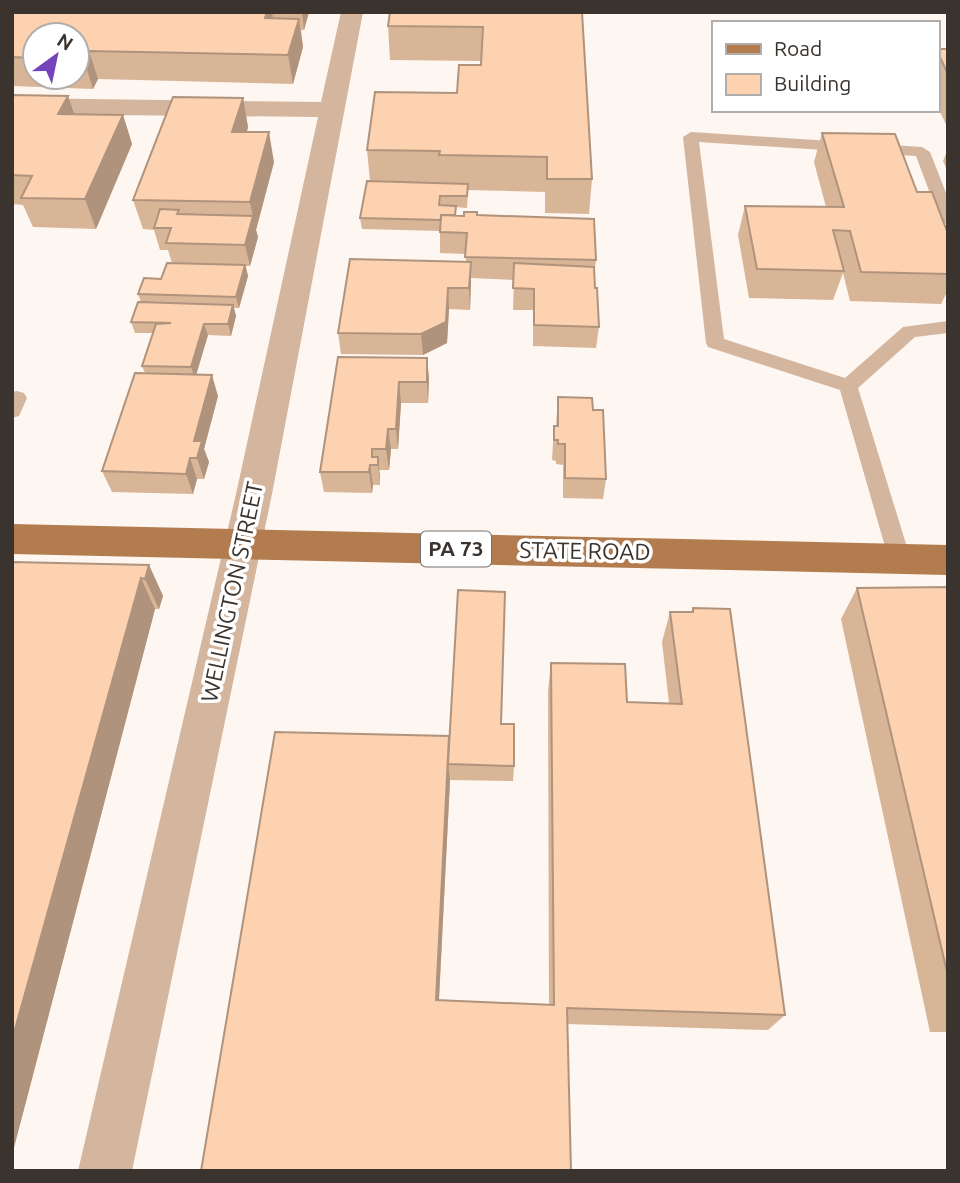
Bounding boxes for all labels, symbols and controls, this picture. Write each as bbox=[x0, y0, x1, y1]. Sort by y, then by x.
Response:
north arrow bbox=[21, 21, 91, 91]
legend bbox=[712, 21, 939, 112]
text: N bbox=[53, 29, 77, 55]
text: Road bbox=[774, 36, 822, 60]
text: Building bbox=[774, 71, 851, 95]
street label: WELLINGTON STREET bbox=[196, 479, 267, 704]
road number: PA 73 bbox=[421, 532, 491, 566]
street label: STATE ROAD bbox=[519, 537, 651, 564]

